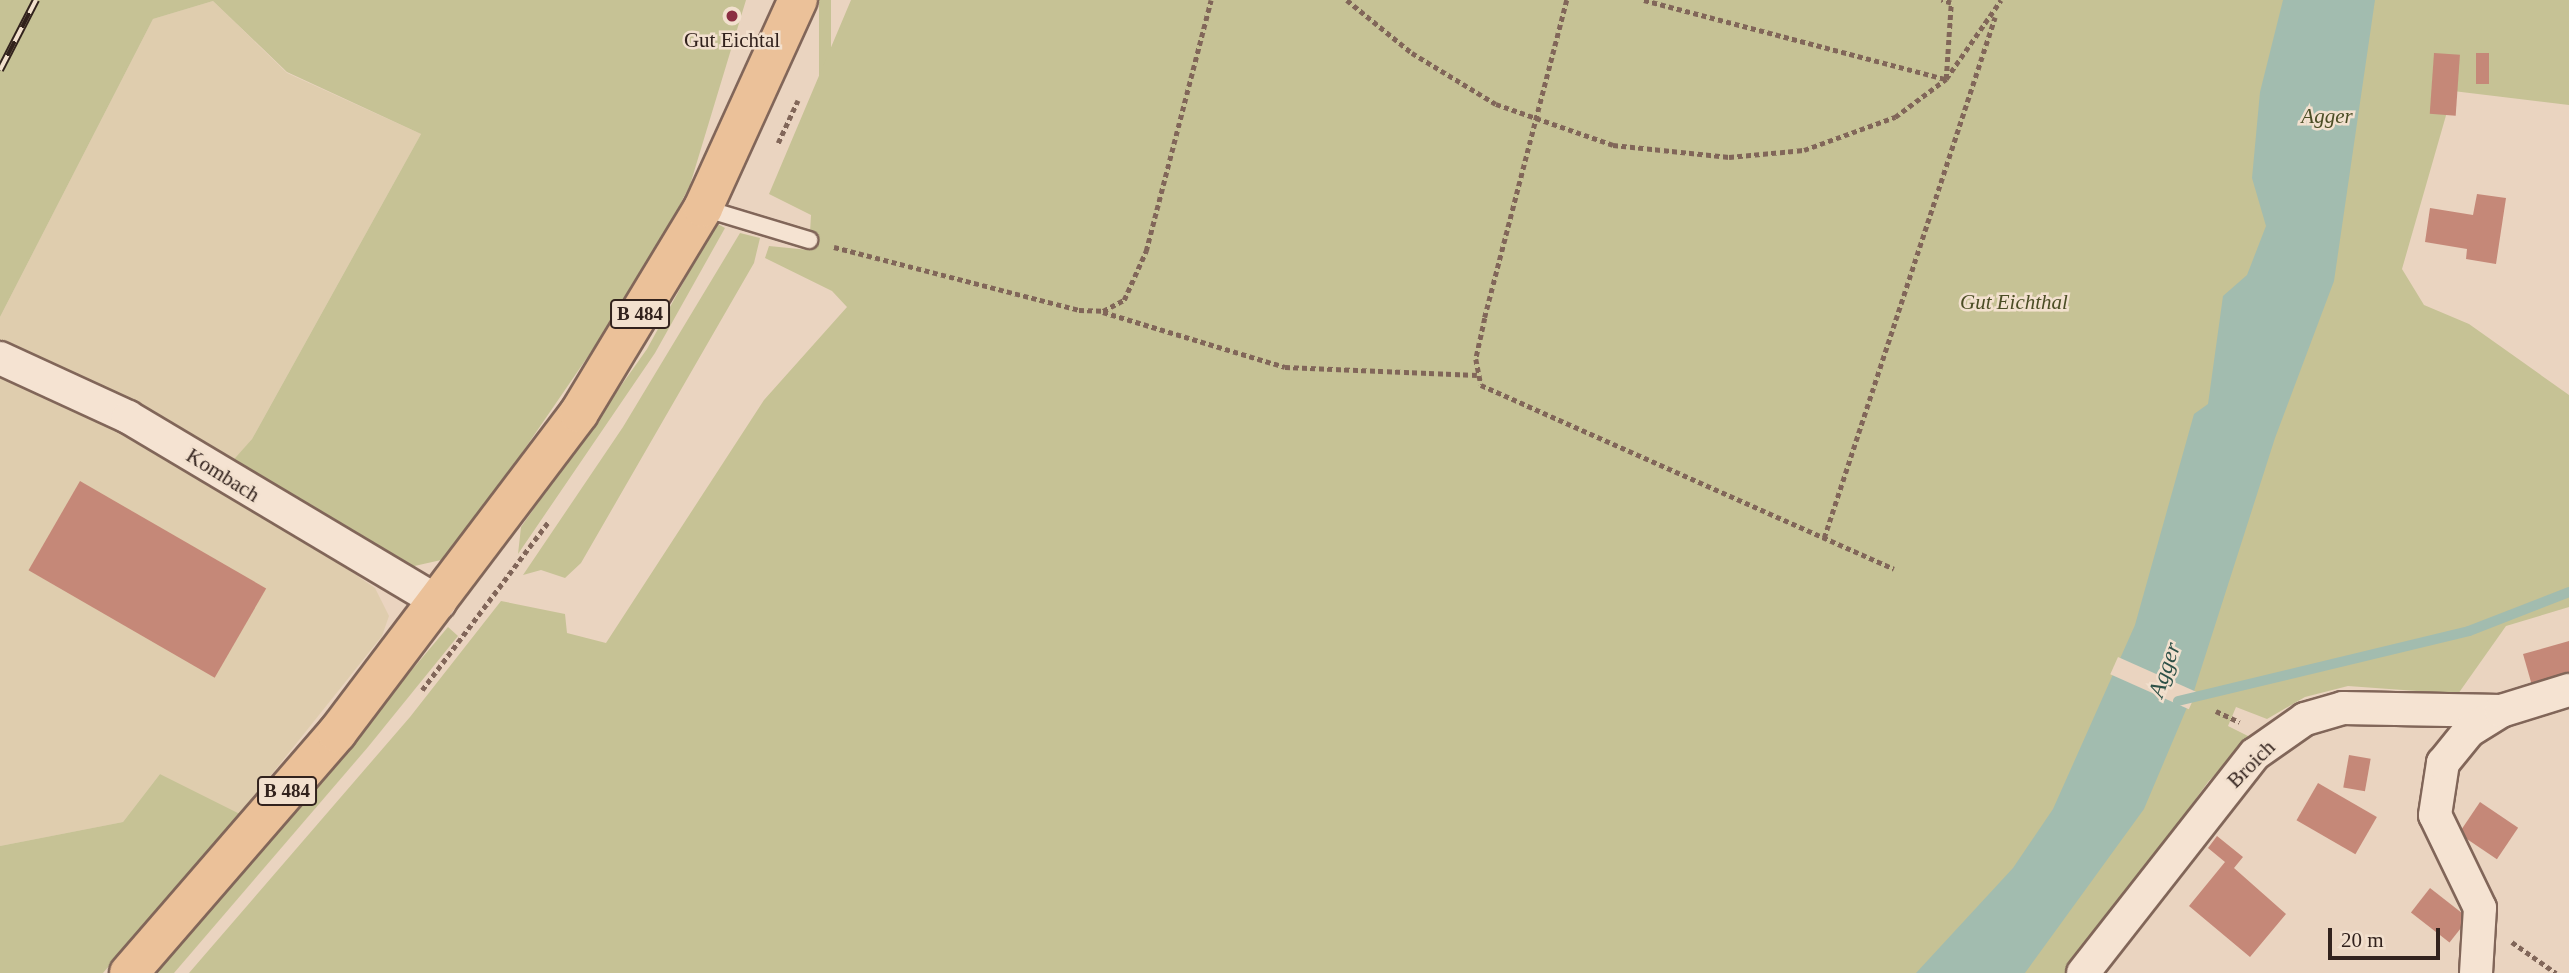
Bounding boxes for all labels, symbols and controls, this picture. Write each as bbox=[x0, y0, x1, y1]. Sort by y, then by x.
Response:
marker: Gut Eichtal bbox=[724, 8, 740, 24]
place label: Gut Eichtal bbox=[684, 27, 780, 53]
park label: Agger bbox=[2301, 103, 2353, 129]
park label: Gut Eichthal bbox=[1960, 289, 2068, 315]
road number: B 484 bbox=[608, 298, 672, 330]
street label: Kombach bbox=[182, 443, 264, 507]
water label: Agger bbox=[2143, 639, 2187, 701]
street label: Broich bbox=[2222, 735, 2280, 793]
road number: B 484 bbox=[256, 776, 318, 806]
scale bar bbox=[2331, 914, 2443, 958]
text: 20 m bbox=[2341, 928, 2384, 952]

